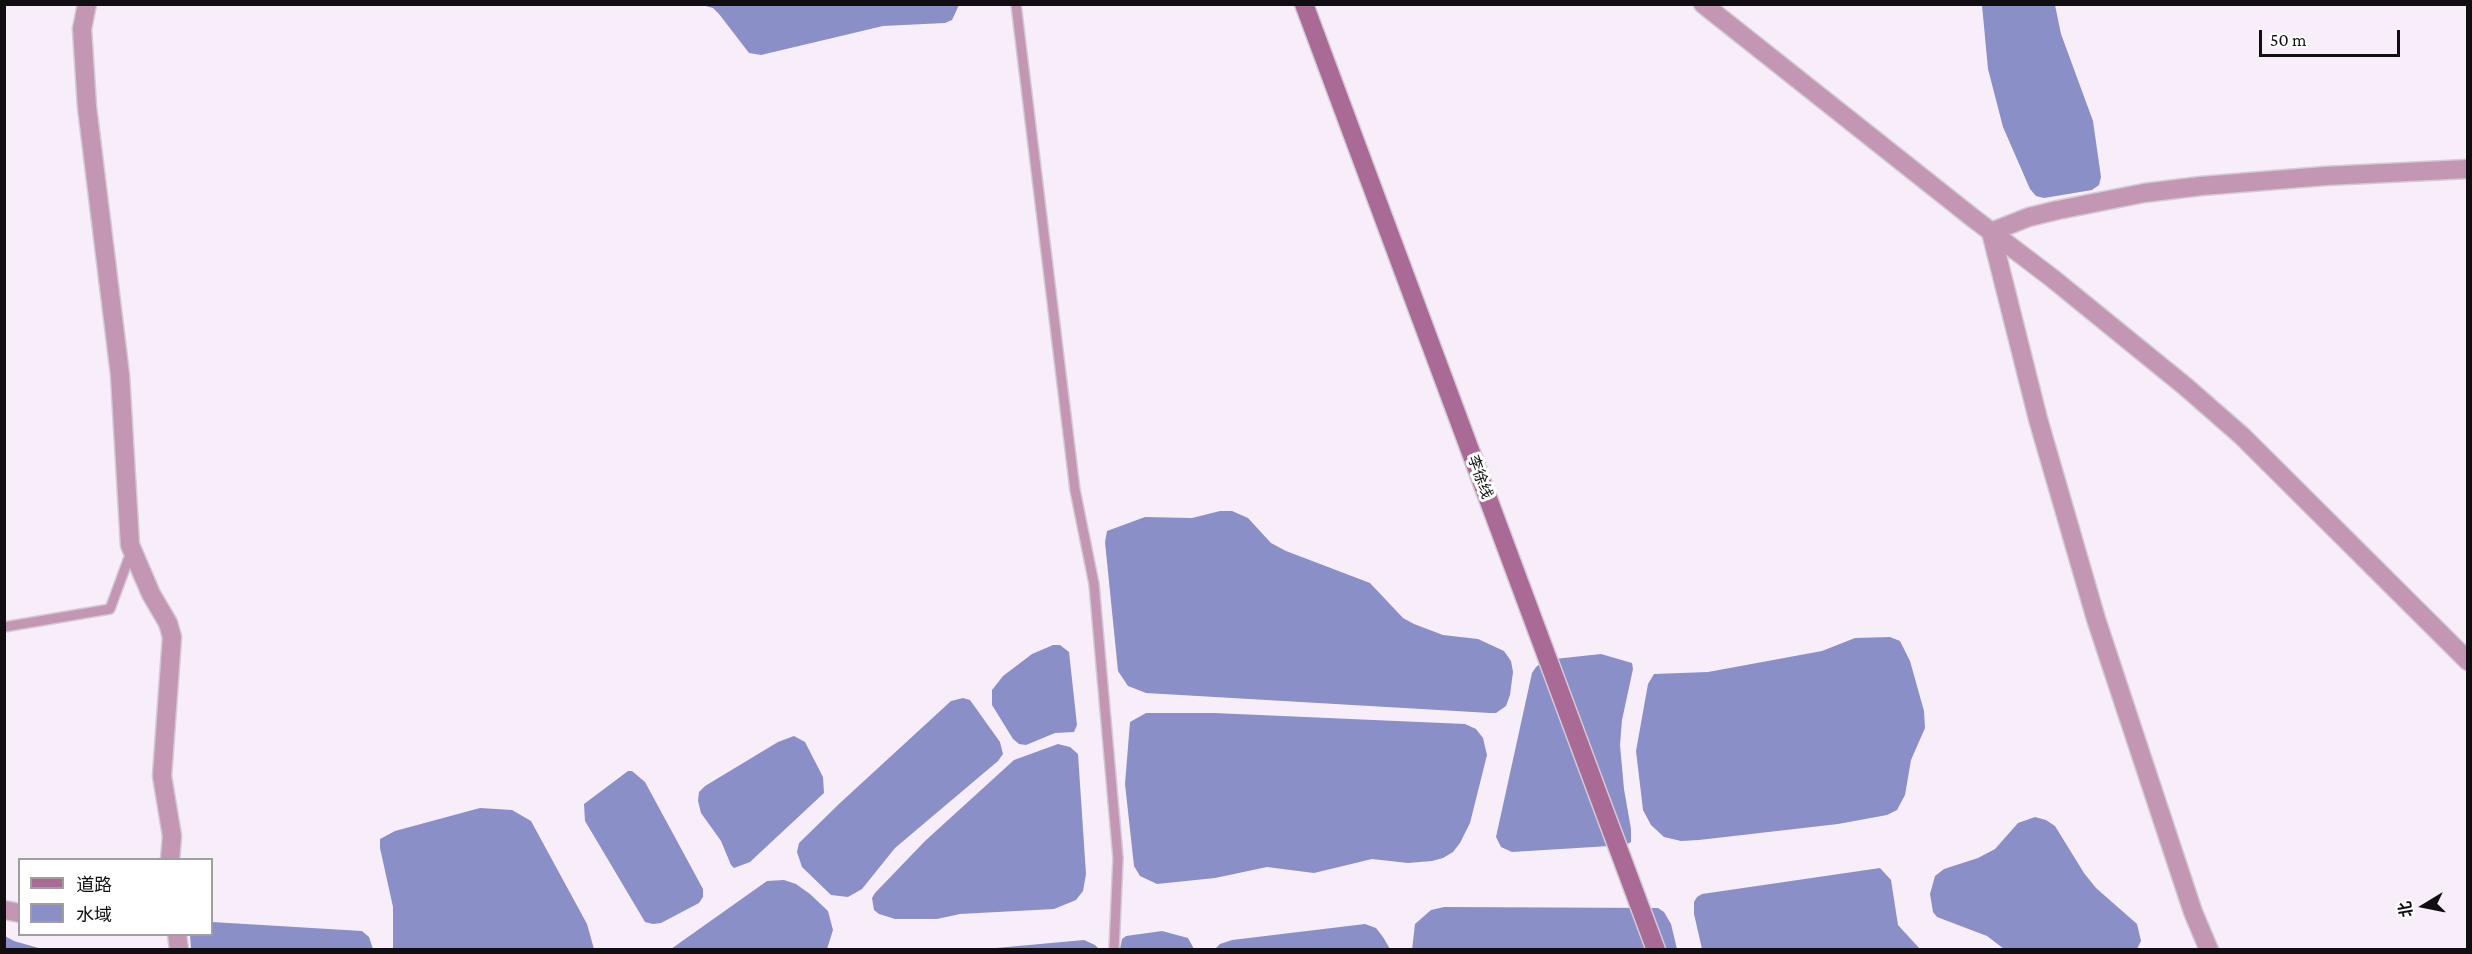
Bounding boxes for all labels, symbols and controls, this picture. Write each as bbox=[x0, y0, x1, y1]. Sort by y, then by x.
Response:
scale bar bbox=[2262, 18, 2403, 56]
text: 50 m bbox=[2270, 30, 2307, 50]
street label: 李徐线 bbox=[1464, 453, 1496, 501]
legend bbox=[18, 858, 213, 936]
text: 道路 bbox=[76, 875, 112, 895]
north arrow bbox=[2394, 876, 2454, 936]
text: 北 bbox=[2396, 900, 2416, 919]
text: 水域 bbox=[76, 905, 112, 925]

